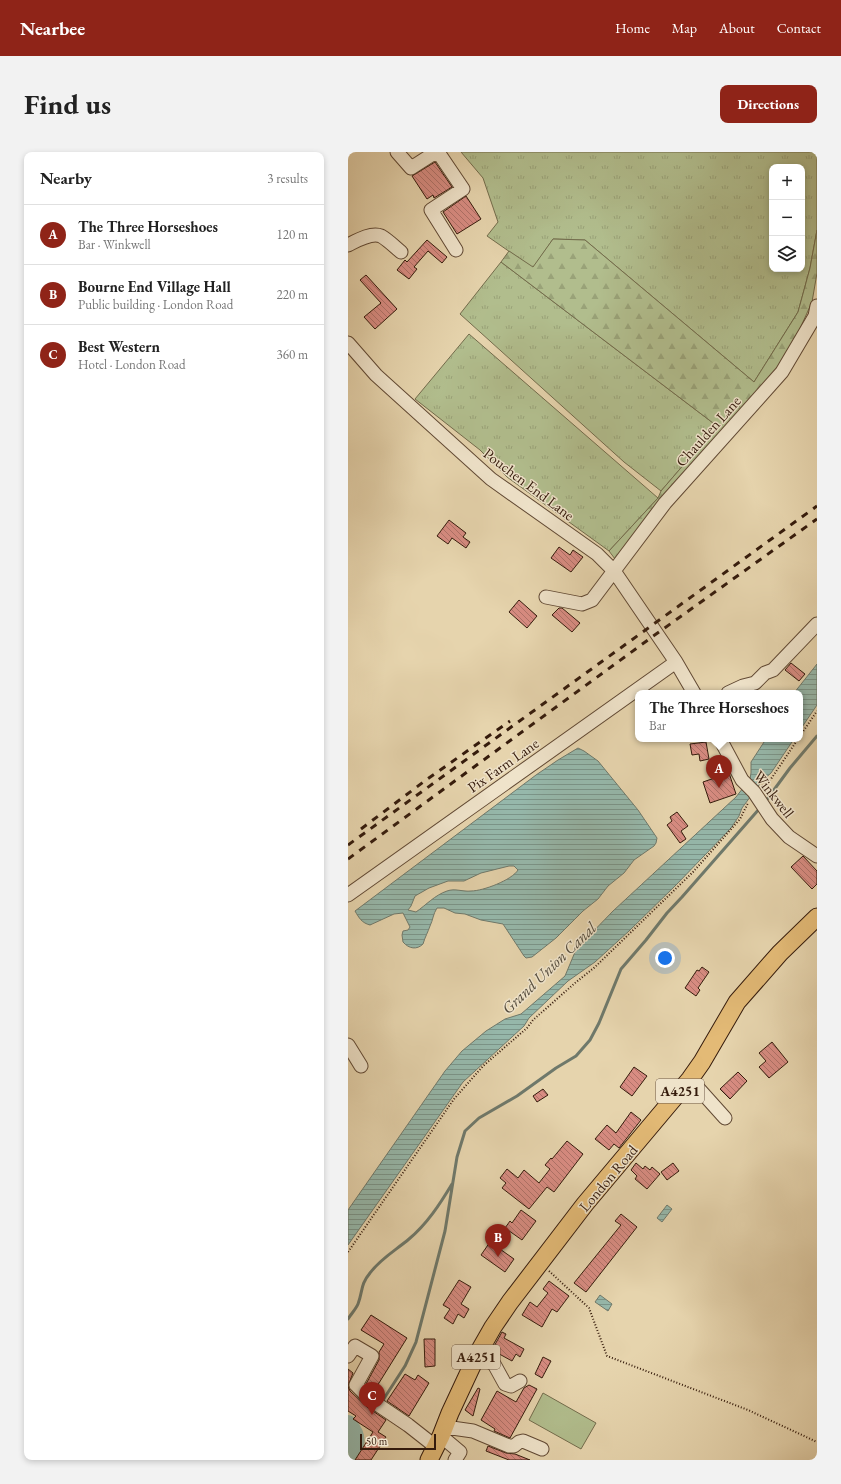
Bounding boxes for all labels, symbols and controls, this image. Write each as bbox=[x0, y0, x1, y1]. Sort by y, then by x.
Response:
text: Nearbee bbox=[20, 16, 85, 41]
text: Home bbox=[615, 19, 650, 37]
text: Map bbox=[672, 19, 697, 37]
text: About bbox=[719, 19, 755, 37]
text: Contact bbox=[777, 19, 821, 37]
button: Directions bbox=[720, 85, 817, 123]
text: Find us bbox=[24, 86, 111, 122]
map controls bbox=[769, 164, 805, 272]
button: + bbox=[769, 164, 805, 200]
text: Nearby bbox=[40, 167, 92, 189]
text: 3 results bbox=[267, 170, 308, 187]
button: − bbox=[769, 200, 805, 236]
text: The Three Horseshoes bbox=[78, 217, 218, 236]
text: A bbox=[48, 226, 58, 243]
text: 120 m bbox=[277, 226, 308, 243]
text: Bar · Winkwell bbox=[78, 236, 151, 253]
button: layers bbox=[769, 236, 805, 272]
text: Bourne End Village Hall bbox=[78, 277, 231, 296]
text: B bbox=[49, 286, 57, 303]
text: 220 m bbox=[277, 286, 308, 303]
text: Public building · London Road bbox=[78, 296, 233, 313]
text: Best Western bbox=[78, 337, 160, 356]
text: C bbox=[48, 346, 58, 363]
text: 360 m bbox=[277, 346, 308, 363]
text: Hotel · London Road bbox=[78, 356, 186, 373]
street label: Chaulden Lane bbox=[671, 392, 745, 470]
street label: Pouchen End Lane bbox=[480, 444, 578, 524]
popup bbox=[635, 690, 803, 742]
text: The Three Horseshoes bbox=[649, 698, 789, 717]
text: Bar bbox=[649, 717, 666, 734]
street label: Pix Farm Lane bbox=[464, 733, 542, 797]
pin: A bbox=[706, 755, 732, 788]
street label: Winkwell bbox=[750, 766, 799, 822]
water label: Grand Union Canal bbox=[497, 917, 601, 1019]
your location bbox=[655, 948, 675, 968]
road number: A4251 bbox=[656, 1079, 704, 1103]
street label: London Road bbox=[575, 1140, 642, 1215]
pin: B bbox=[485, 1224, 511, 1257]
road number: A4251 bbox=[452, 1345, 500, 1369]
pin: C bbox=[359, 1382, 385, 1415]
scale bar bbox=[360, 1432, 436, 1451]
text: 50 m bbox=[366, 1434, 387, 1448]

